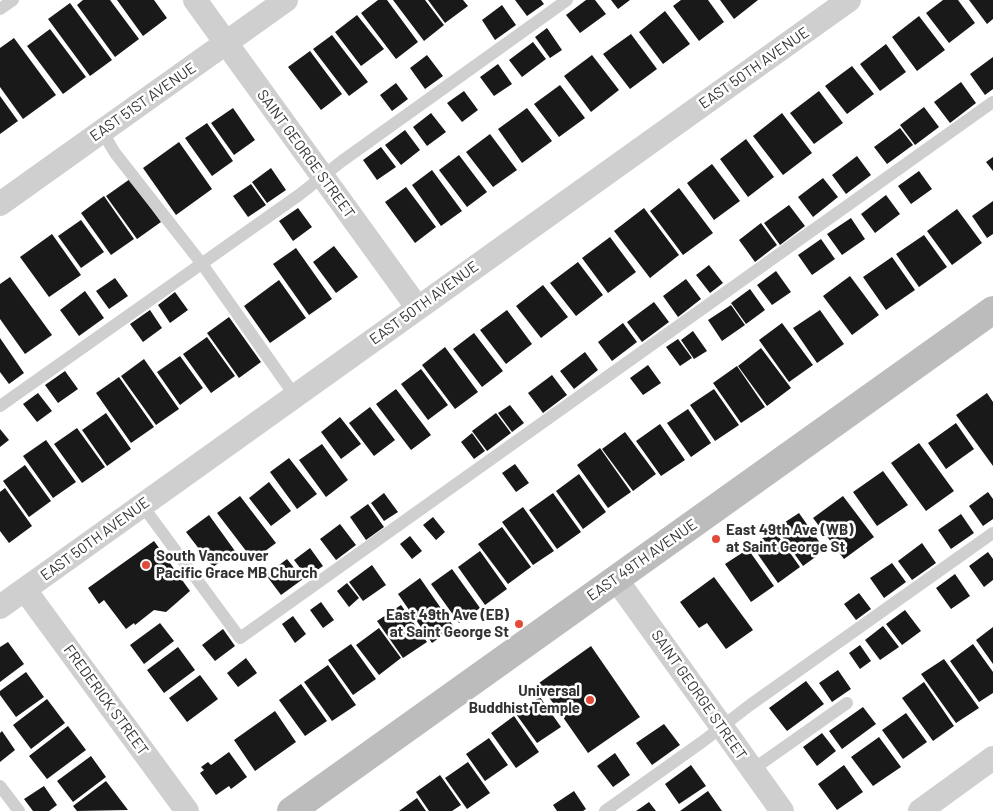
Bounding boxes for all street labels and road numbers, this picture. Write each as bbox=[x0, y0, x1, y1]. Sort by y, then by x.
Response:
street label: EAST 50TH AVENUE bbox=[696, 23, 812, 113]
street label: EAST 51ST AVENUE bbox=[87, 59, 199, 145]
street label: SAINT GEORGE STREET bbox=[253, 86, 359, 222]
street label: EAST 50TH AVENUE bbox=[366, 257, 482, 349]
street label: EAST 50TH AVENUE bbox=[37, 493, 153, 585]
street label: EAST 49TH AVENUE bbox=[584, 515, 700, 605]
street label: SAINT GEORGE STREET bbox=[647, 627, 751, 763]
street label: FREDERICK STREET bbox=[60, 641, 152, 759]

